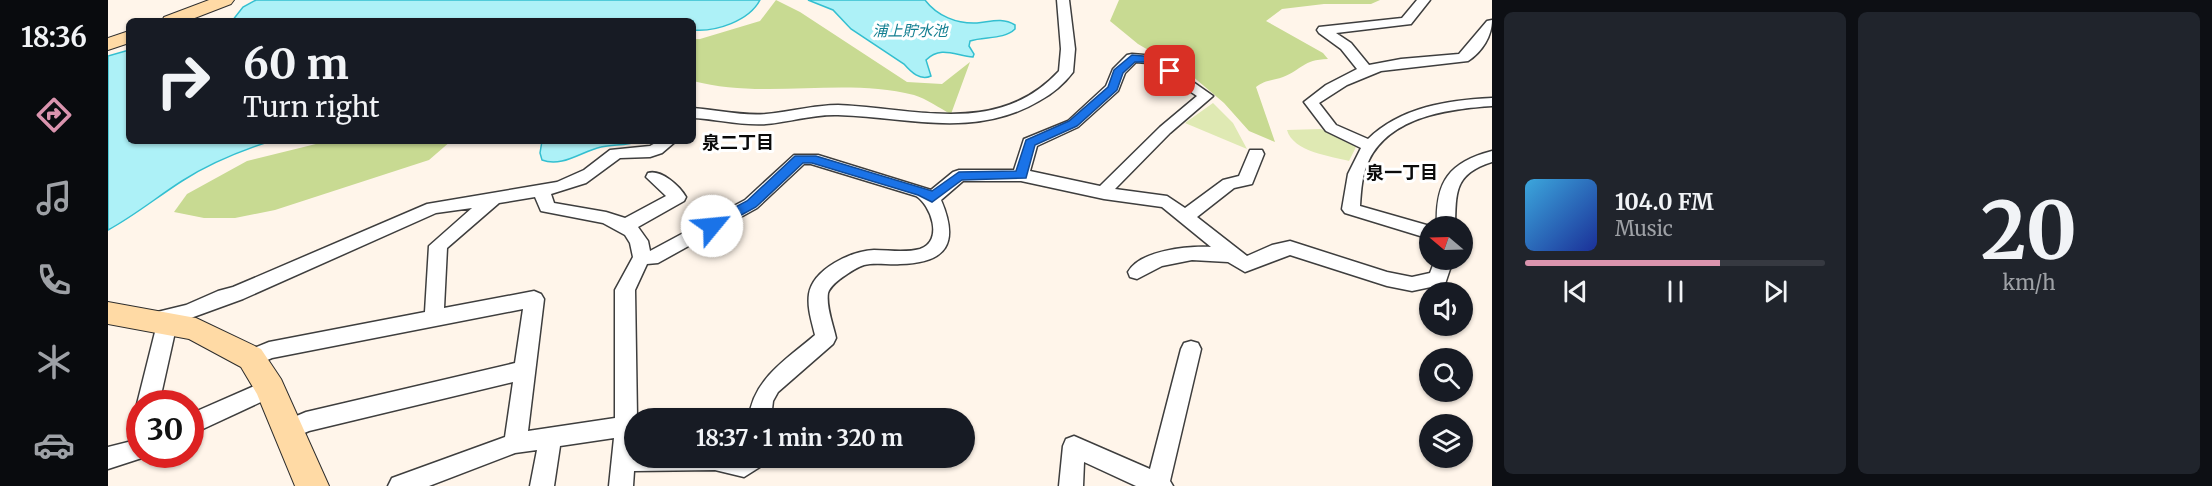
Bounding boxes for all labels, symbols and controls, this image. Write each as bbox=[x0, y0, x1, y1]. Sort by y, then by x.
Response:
text: 18:36 bbox=[21, 20, 87, 54]
water label: 浦上貯水池 bbox=[872, 21, 949, 40]
text: 60 m bbox=[243, 38, 349, 90]
icon: right bbox=[144, 42, 222, 120]
pin bbox=[1144, 45, 1195, 96]
icon: arrive bbox=[1153, 54, 1186, 87]
text: Turn right bbox=[243, 90, 380, 124]
icon: directions bbox=[33, 94, 75, 136]
district label: 泉二丁目 bbox=[702, 131, 774, 154]
district label: 泉一丁目 bbox=[1366, 161, 1438, 184]
icon: music bbox=[33, 177, 75, 219]
text: 20 bbox=[1981, 182, 2077, 280]
text: 104.0 FM bbox=[1615, 188, 1714, 216]
position arrow bbox=[680, 194, 744, 258]
north arrow bbox=[1419, 216, 1473, 270]
map controls bbox=[1419, 216, 1473, 468]
text: Music bbox=[1615, 216, 1673, 241]
icon: phone bbox=[33, 259, 75, 301]
text: km/h bbox=[2003, 270, 2055, 295]
icon: previous bbox=[1559, 275, 1592, 308]
icon: pause bbox=[1659, 275, 1692, 308]
icon: next bbox=[1759, 275, 1792, 308]
button: sound bbox=[1419, 282, 1473, 336]
icon: climate bbox=[33, 341, 75, 383]
button: search bbox=[1419, 348, 1473, 402]
speed limit sign: 30 bbox=[126, 390, 204, 468]
button: layers bbox=[1419, 414, 1473, 468]
icon: car bbox=[33, 424, 75, 466]
text: 18:37 · 1 min · 320 m bbox=[696, 424, 903, 452]

